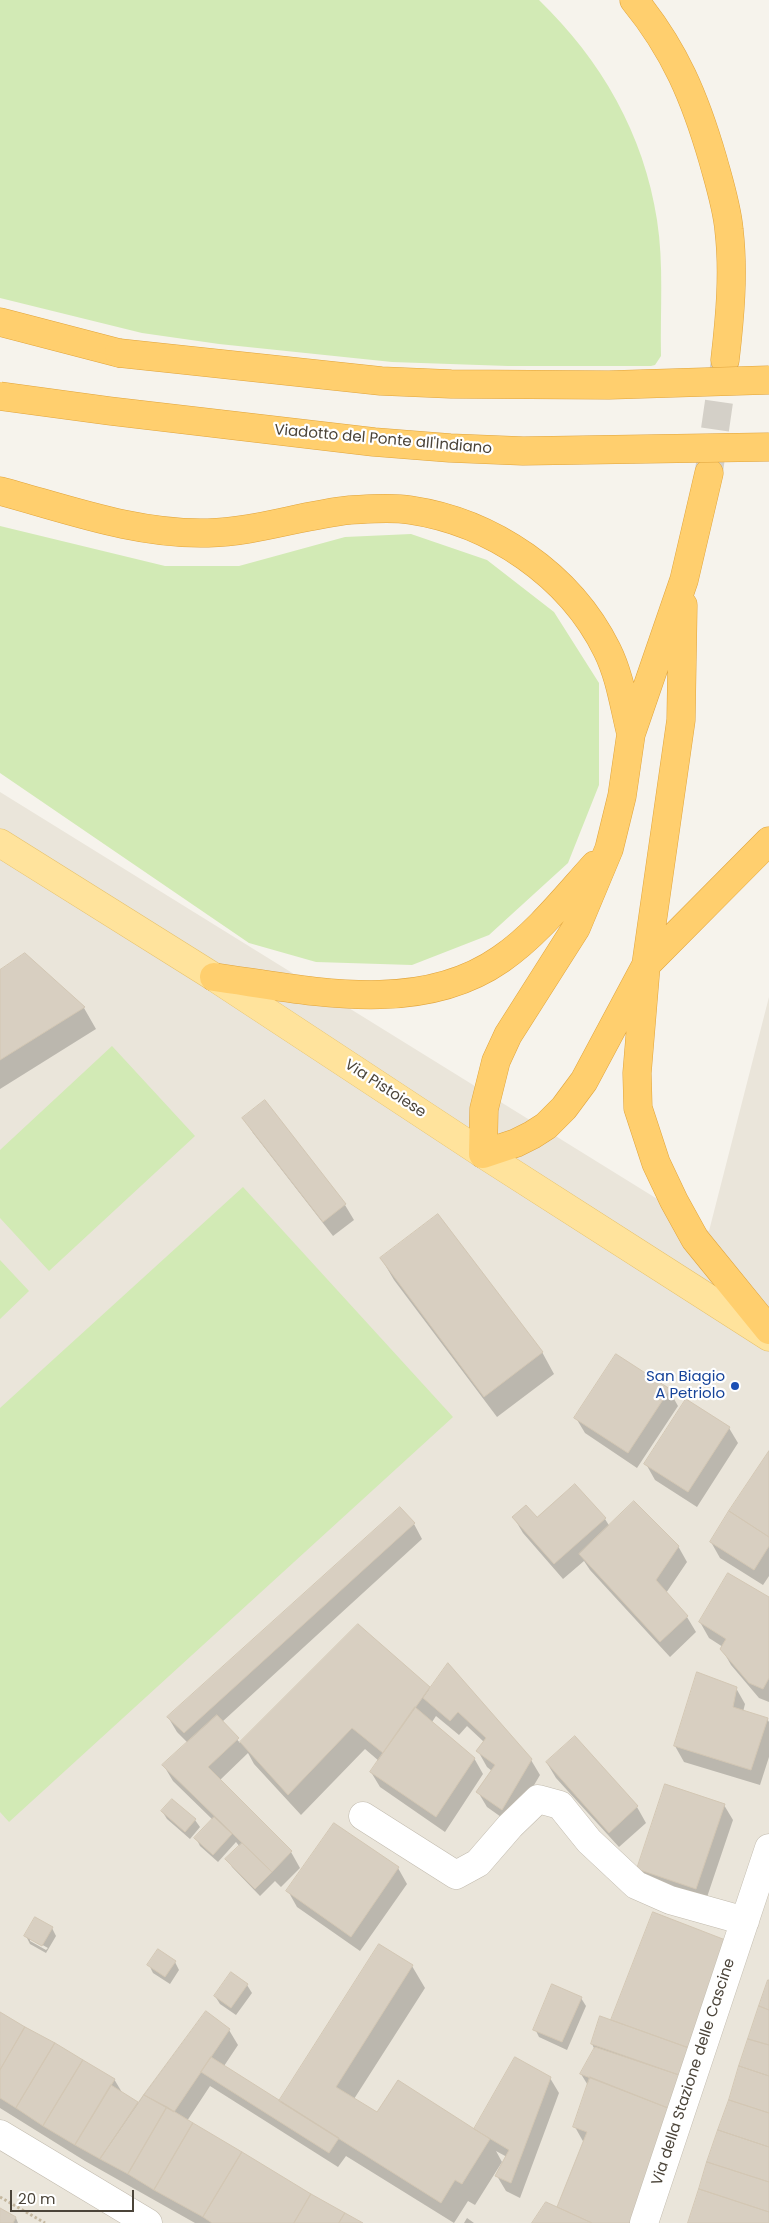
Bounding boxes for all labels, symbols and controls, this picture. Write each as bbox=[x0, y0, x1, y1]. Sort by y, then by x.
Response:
street label: Viadotto del Ponte all'Indiano bbox=[273, 422, 493, 458]
street label: Via Pistoiese bbox=[341, 1056, 429, 1122]
place label: San Biagio A Petriolo bbox=[646, 1368, 725, 1403]
marker: San Biagio A Petriolo bbox=[729, 1380, 741, 1392]
street label: Via della Stazione delle Cascine bbox=[649, 1956, 739, 2188]
scale bar bbox=[12, 2180, 136, 2212]
text: 20 m bbox=[18, 2188, 56, 2209]

